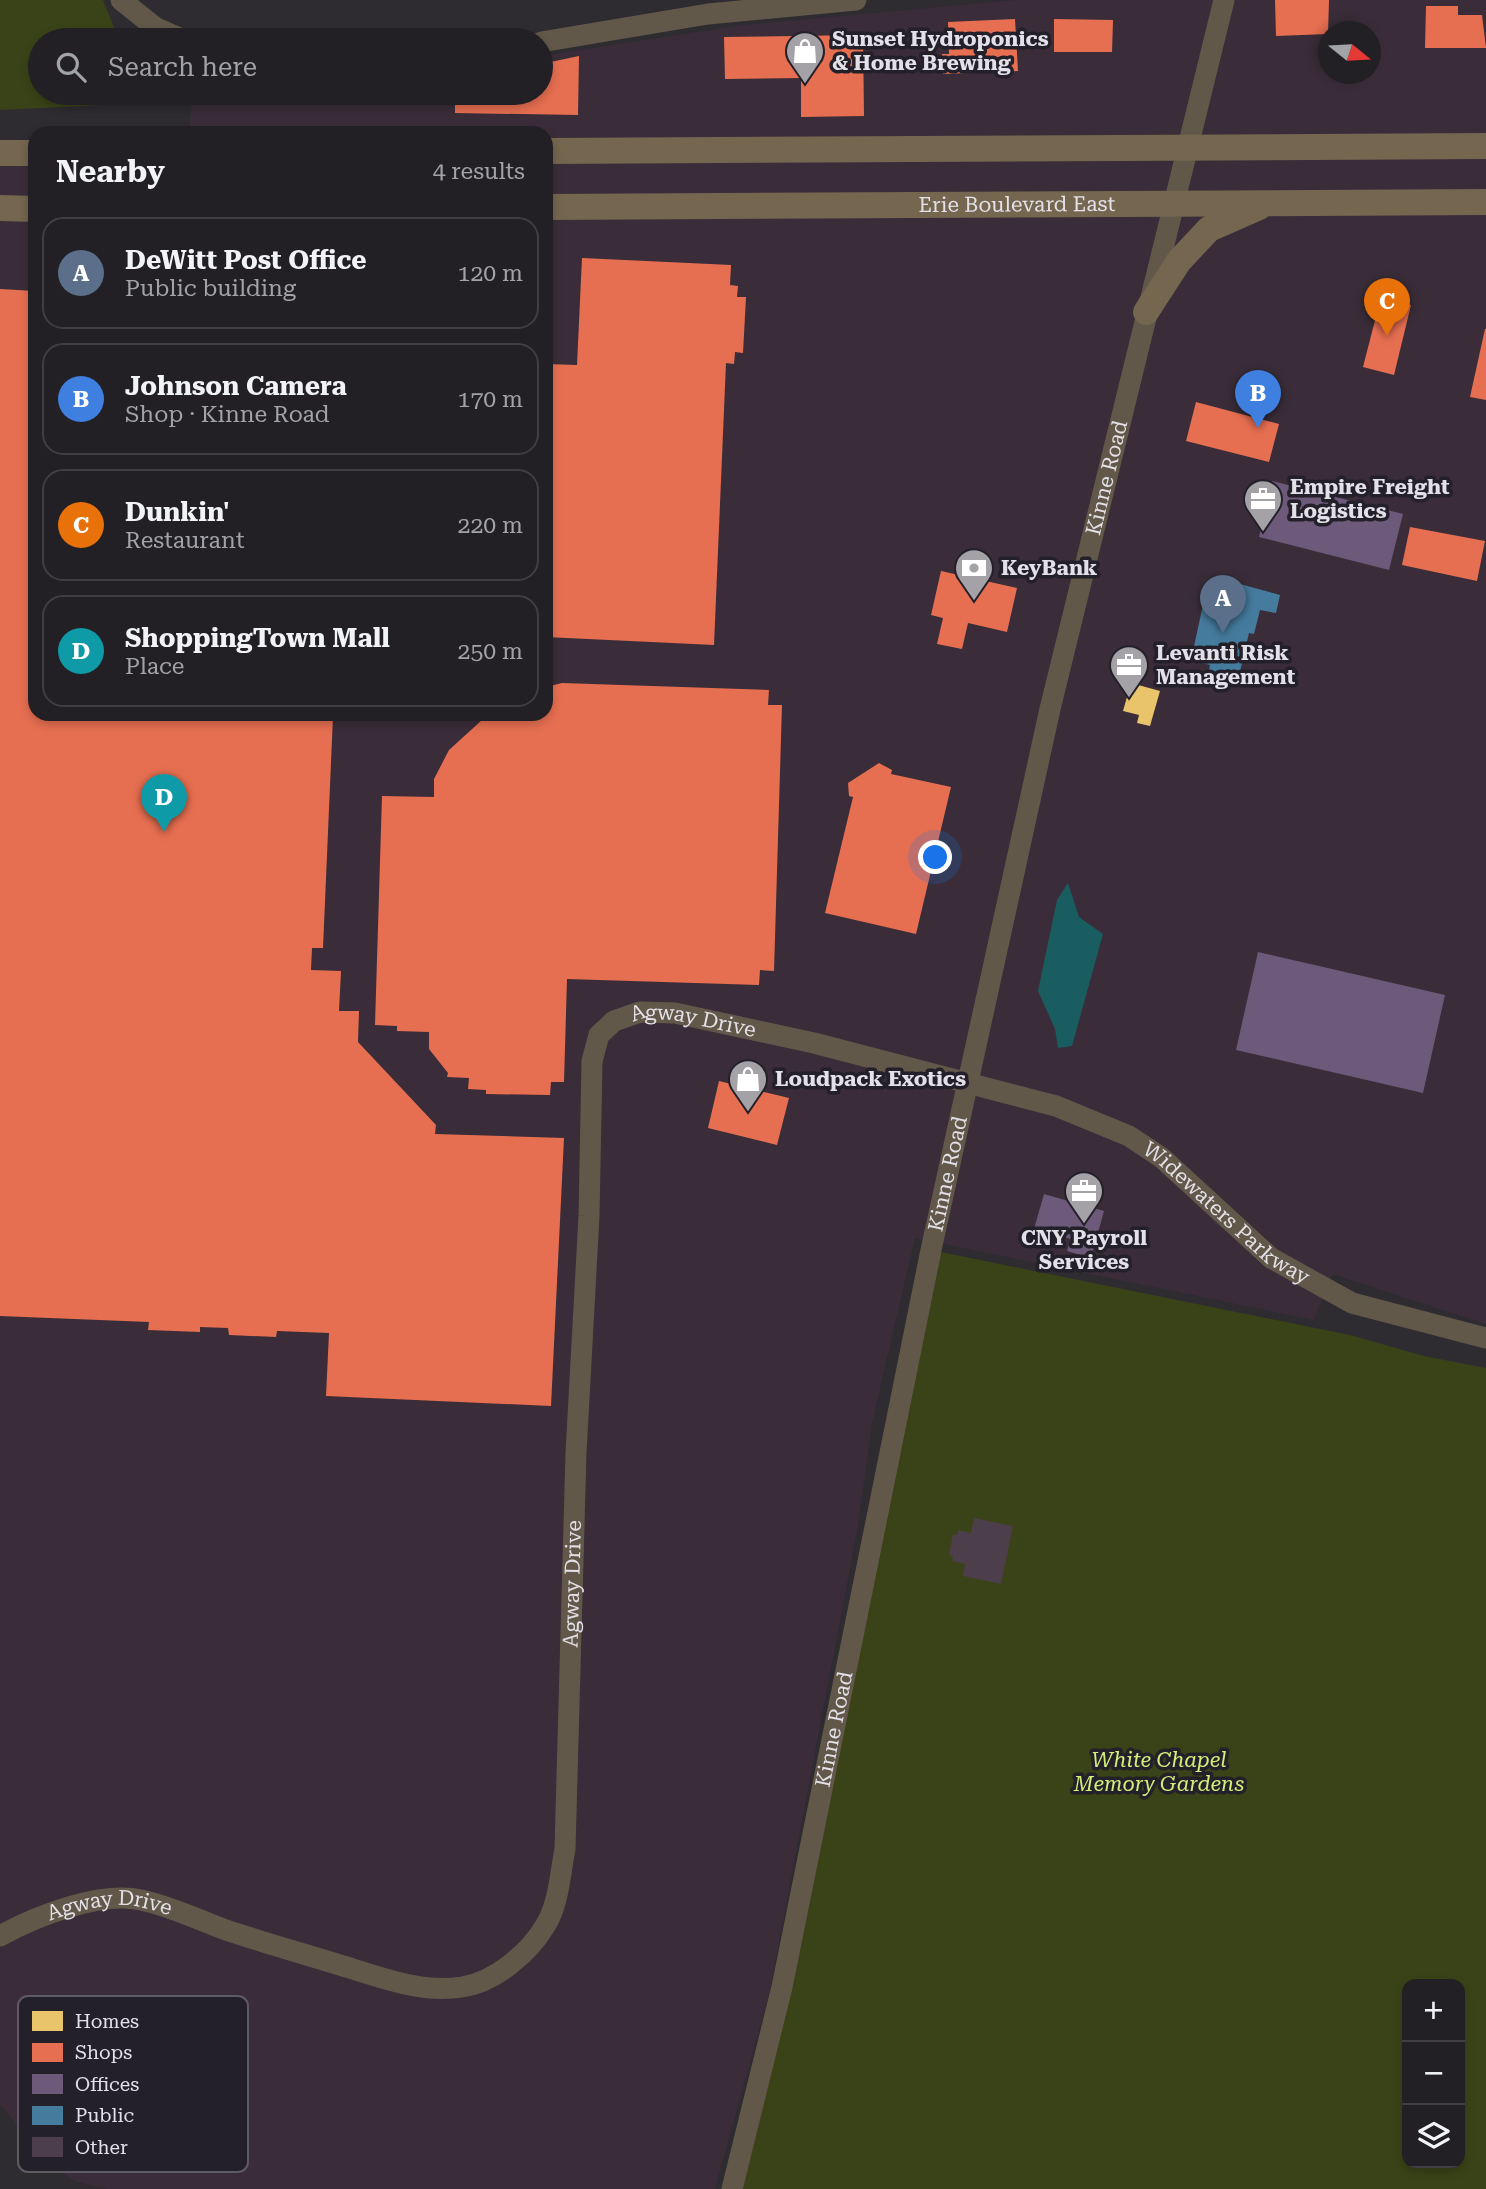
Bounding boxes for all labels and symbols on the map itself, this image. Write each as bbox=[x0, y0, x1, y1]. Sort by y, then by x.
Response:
north arrow bbox=[1318, 21, 1381, 84]
place label: Sunset Hydroponics & Home Brewing bbox=[832, 27, 1049, 75]
shop icon: Sunset Hydroponics & Home Brewing bbox=[784, 30, 826, 85]
street label: Erie Boulevard East bbox=[919, 192, 1116, 217]
pin: C bbox=[1364, 278, 1410, 336]
pin: B bbox=[1235, 370, 1281, 428]
street label: Kinne Road bbox=[1081, 417, 1133, 538]
place label: Empire Freight Logistics bbox=[1290, 475, 1450, 523]
office icon: Empire Freight Logistics bbox=[1242, 478, 1284, 533]
bank icon: KeyBank bbox=[953, 547, 995, 602]
place label: KeyBank bbox=[1001, 556, 1098, 580]
pin: A bbox=[1200, 575, 1246, 633]
place label: Levanti Risk Management bbox=[1156, 641, 1296, 689]
office icon: Levanti Risk Management bbox=[1108, 644, 1150, 699]
pin: D bbox=[141, 774, 187, 832]
your location bbox=[918, 840, 952, 874]
street label: Agway Drive bbox=[627, 999, 758, 1042]
shop icon: Loudpack Exotics bbox=[727, 1058, 769, 1113]
place label: Loudpack Exotics bbox=[775, 1067, 966, 1091]
street label: Kinne Road bbox=[923, 1113, 972, 1234]
street label: Widewaters Parkway bbox=[1139, 1137, 1314, 1289]
office icon: CNY Payroll Services bbox=[1063, 1170, 1105, 1225]
place label: CNY Payroll Services bbox=[1021, 1226, 1147, 1274]
street label: Agway Drive bbox=[559, 1520, 586, 1648]
street label: Kinne Road bbox=[811, 1669, 858, 1789]
park label: White Chapel Memory Gardens bbox=[1073, 1748, 1244, 1796]
street label: Agway Drive bbox=[43, 1886, 175, 1926]
legend bbox=[18, 1996, 248, 2172]
text: Homes bbox=[75, 2010, 139, 2033]
text: Shops bbox=[75, 2041, 132, 2064]
text: Offices bbox=[75, 2073, 139, 2096]
text: Public bbox=[75, 2104, 134, 2127]
text: Other bbox=[75, 2136, 128, 2159]

